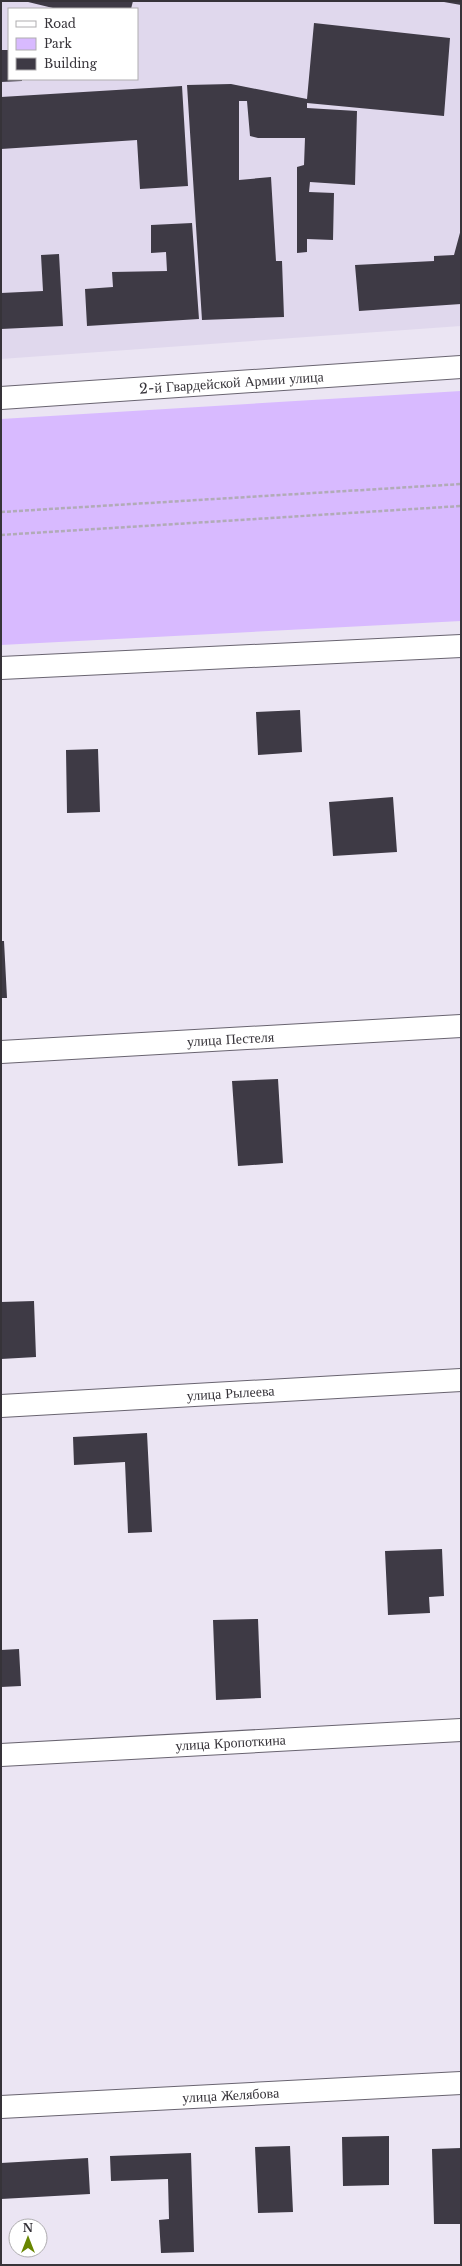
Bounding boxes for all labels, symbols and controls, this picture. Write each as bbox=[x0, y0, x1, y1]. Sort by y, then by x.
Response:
legend bbox=[8, 8, 138, 80]
text: Road bbox=[44, 16, 76, 31]
text: Park bbox=[44, 36, 72, 51]
text: Building bbox=[44, 56, 98, 71]
street label: 2-й Гвардейской Армии улица bbox=[139, 367, 325, 398]
street label: улица Пестеля bbox=[187, 1028, 275, 1050]
street label: улица Рылеева bbox=[186, 1382, 276, 1404]
street label: улица Кропоткина bbox=[175, 1730, 287, 1755]
street label: улица Желябова bbox=[182, 2083, 280, 2107]
north arrow bbox=[8, 2218, 48, 2258]
text: N bbox=[23, 2221, 34, 2235]

